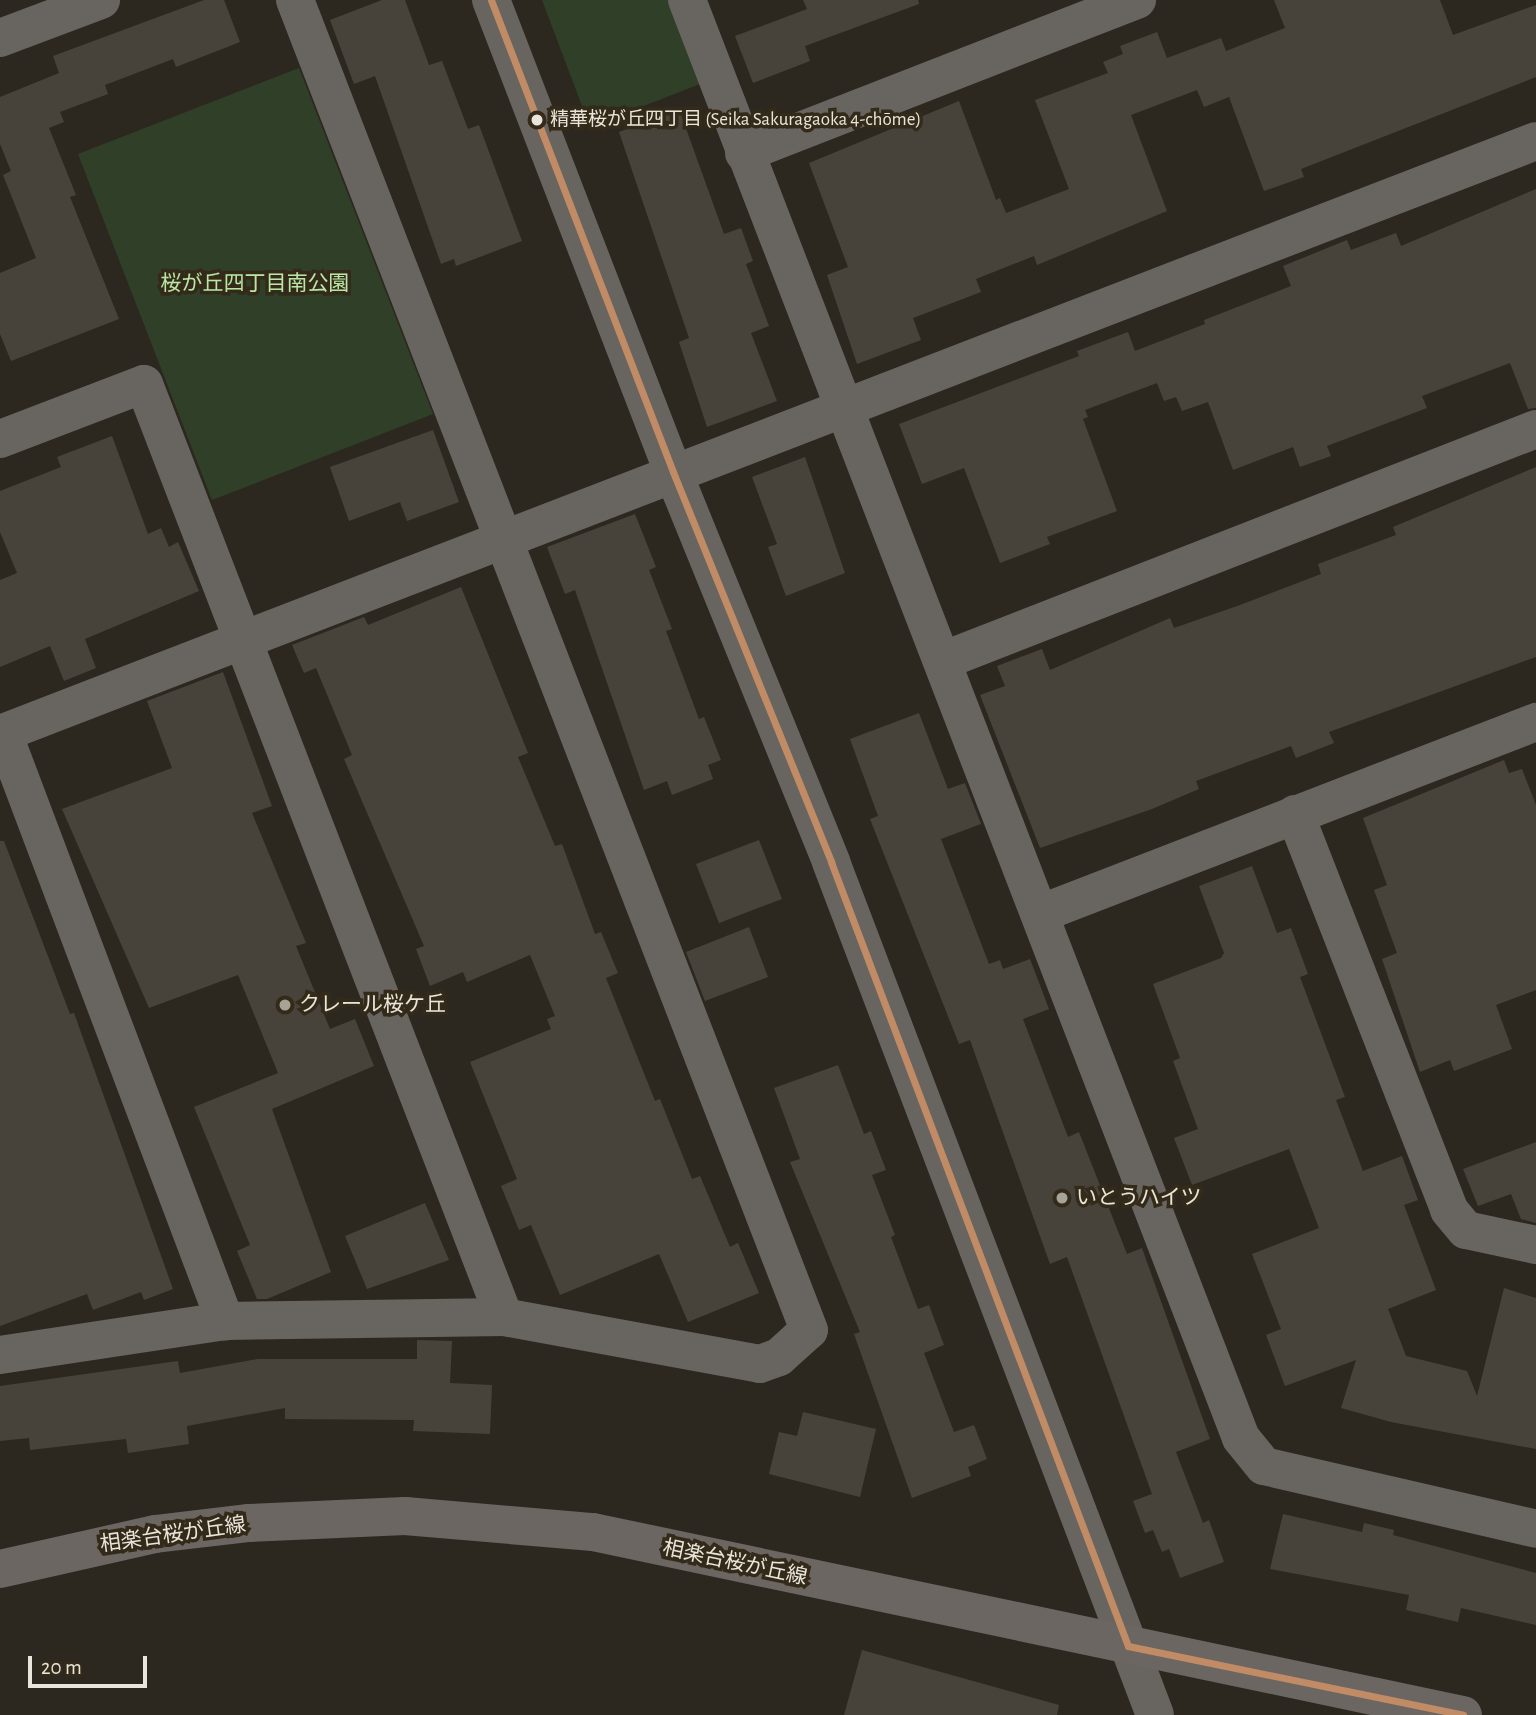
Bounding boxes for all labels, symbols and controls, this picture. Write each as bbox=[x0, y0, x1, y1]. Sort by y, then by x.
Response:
place label: 精華桜が丘四丁目 (Seika Sakuragaoka 4-chōme) bbox=[550, 109, 921, 131]
marker: 精華桜が丘四丁目 (Seika Sakuragaoka 4-chōme) bbox=[530, 113, 544, 127]
park label: 桜が丘四丁目南公園 bbox=[161, 271, 349, 297]
place label: クレール桜ケ丘 bbox=[299, 992, 446, 1018]
marker: クレール桜ケ丘 bbox=[277, 997, 293, 1013]
place label: いとうハイツ bbox=[1076, 1185, 1202, 1211]
marker: いとうハイツ bbox=[1054, 1190, 1070, 1206]
street label: 相楽台桜が丘線 bbox=[98, 1512, 248, 1558]
street label: 相楽台桜が丘線 bbox=[660, 1535, 810, 1591]
scale bar bbox=[32, 1642, 150, 1686]
text: 20 m bbox=[41, 1657, 82, 1678]

